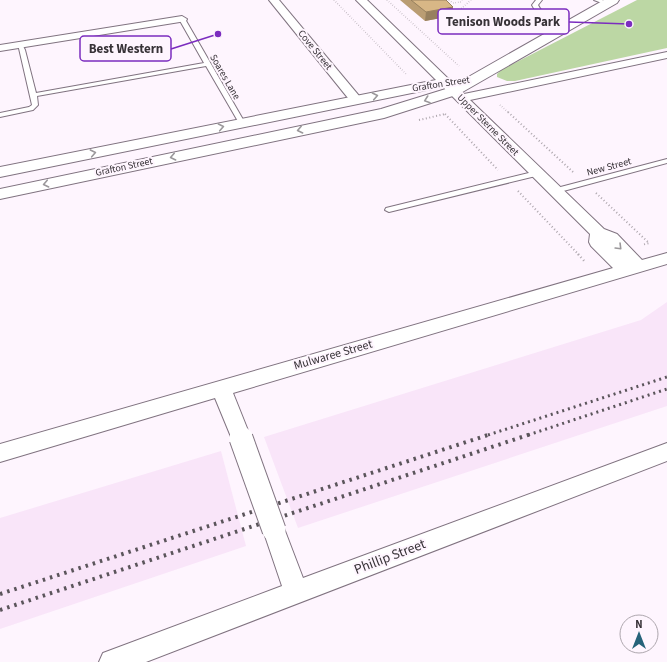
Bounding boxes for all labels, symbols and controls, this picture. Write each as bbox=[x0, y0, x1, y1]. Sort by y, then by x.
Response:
callout: Tenison Woods Park bbox=[438, 9, 569, 34]
text: Tenison Woods Park bbox=[446, 13, 561, 31]
street label: Cove Street bbox=[295, 27, 336, 73]
callout: Best Western bbox=[80, 36, 171, 61]
text: Best Western bbox=[89, 40, 163, 58]
street label: Soares Lane bbox=[206, 52, 244, 102]
street label: Grafton Street bbox=[411, 72, 471, 95]
street label: Upper Sterne Street bbox=[454, 91, 522, 159]
one-way arrow bbox=[372, 92, 379, 100]
one-way arrow bbox=[423, 96, 430, 104]
one-way arrow bbox=[217, 124, 224, 132]
one-way arrow bbox=[297, 126, 303, 134]
one-way arrow bbox=[90, 149, 96, 157]
one-way arrow bbox=[170, 153, 176, 161]
street label: Grafton Street bbox=[94, 154, 155, 180]
street label: New Street bbox=[585, 154, 633, 180]
one-way arrow bbox=[43, 179, 49, 188]
one-way arrow bbox=[614, 242, 622, 250]
street label: Mulwaree Street bbox=[292, 336, 374, 374]
street label: Phillip Street bbox=[351, 534, 429, 580]
north arrow bbox=[619, 614, 659, 654]
text: N bbox=[635, 617, 643, 632]

